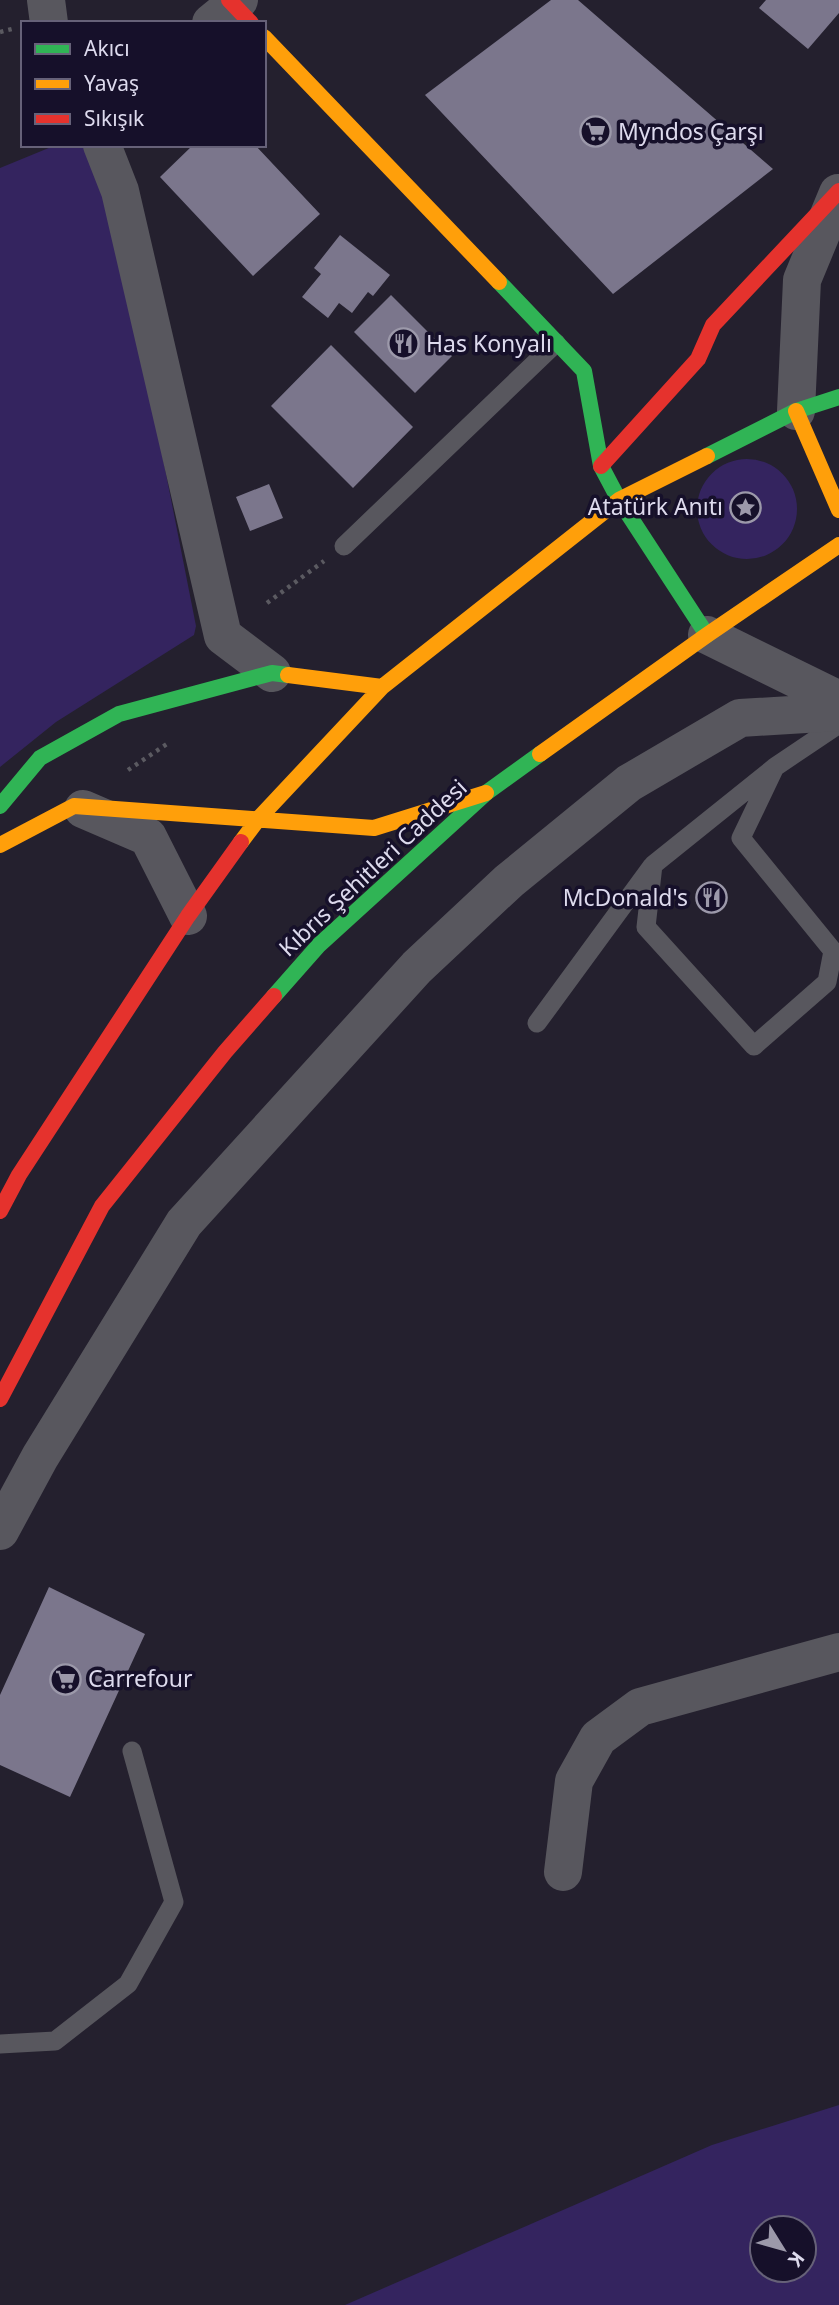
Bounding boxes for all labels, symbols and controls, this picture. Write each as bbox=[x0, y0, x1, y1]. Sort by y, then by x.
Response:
legend bbox=[21, 21, 266, 147]
text: Akıcı bbox=[84, 34, 130, 62]
text: Yavaş bbox=[84, 69, 139, 97]
text: Sıkışık bbox=[84, 104, 145, 132]
supermarket icon: Myndos Çarşı bbox=[578, 115, 612, 149]
place label: Myndos Çarşı bbox=[618, 115, 764, 147]
restaurant icon: Has Konyalı bbox=[386, 327, 420, 361]
place label: Has Konyalı bbox=[426, 327, 552, 359]
place label: Atatürk Anıtı bbox=[588, 490, 723, 522]
place icon: Atatürk Anıtı bbox=[729, 490, 763, 524]
street label: Kıbrıs Şehitleri Caddesi bbox=[271, 771, 473, 963]
place label: McDonald's bbox=[563, 881, 688, 913]
restaurant icon: McDonald's bbox=[694, 881, 728, 915]
supermarket icon: Carrefour bbox=[48, 1662, 82, 1696]
place label: Carrefour bbox=[88, 1662, 193, 1694]
north arrow bbox=[748, 2214, 818, 2284]
text: K bbox=[782, 2246, 811, 2272]

